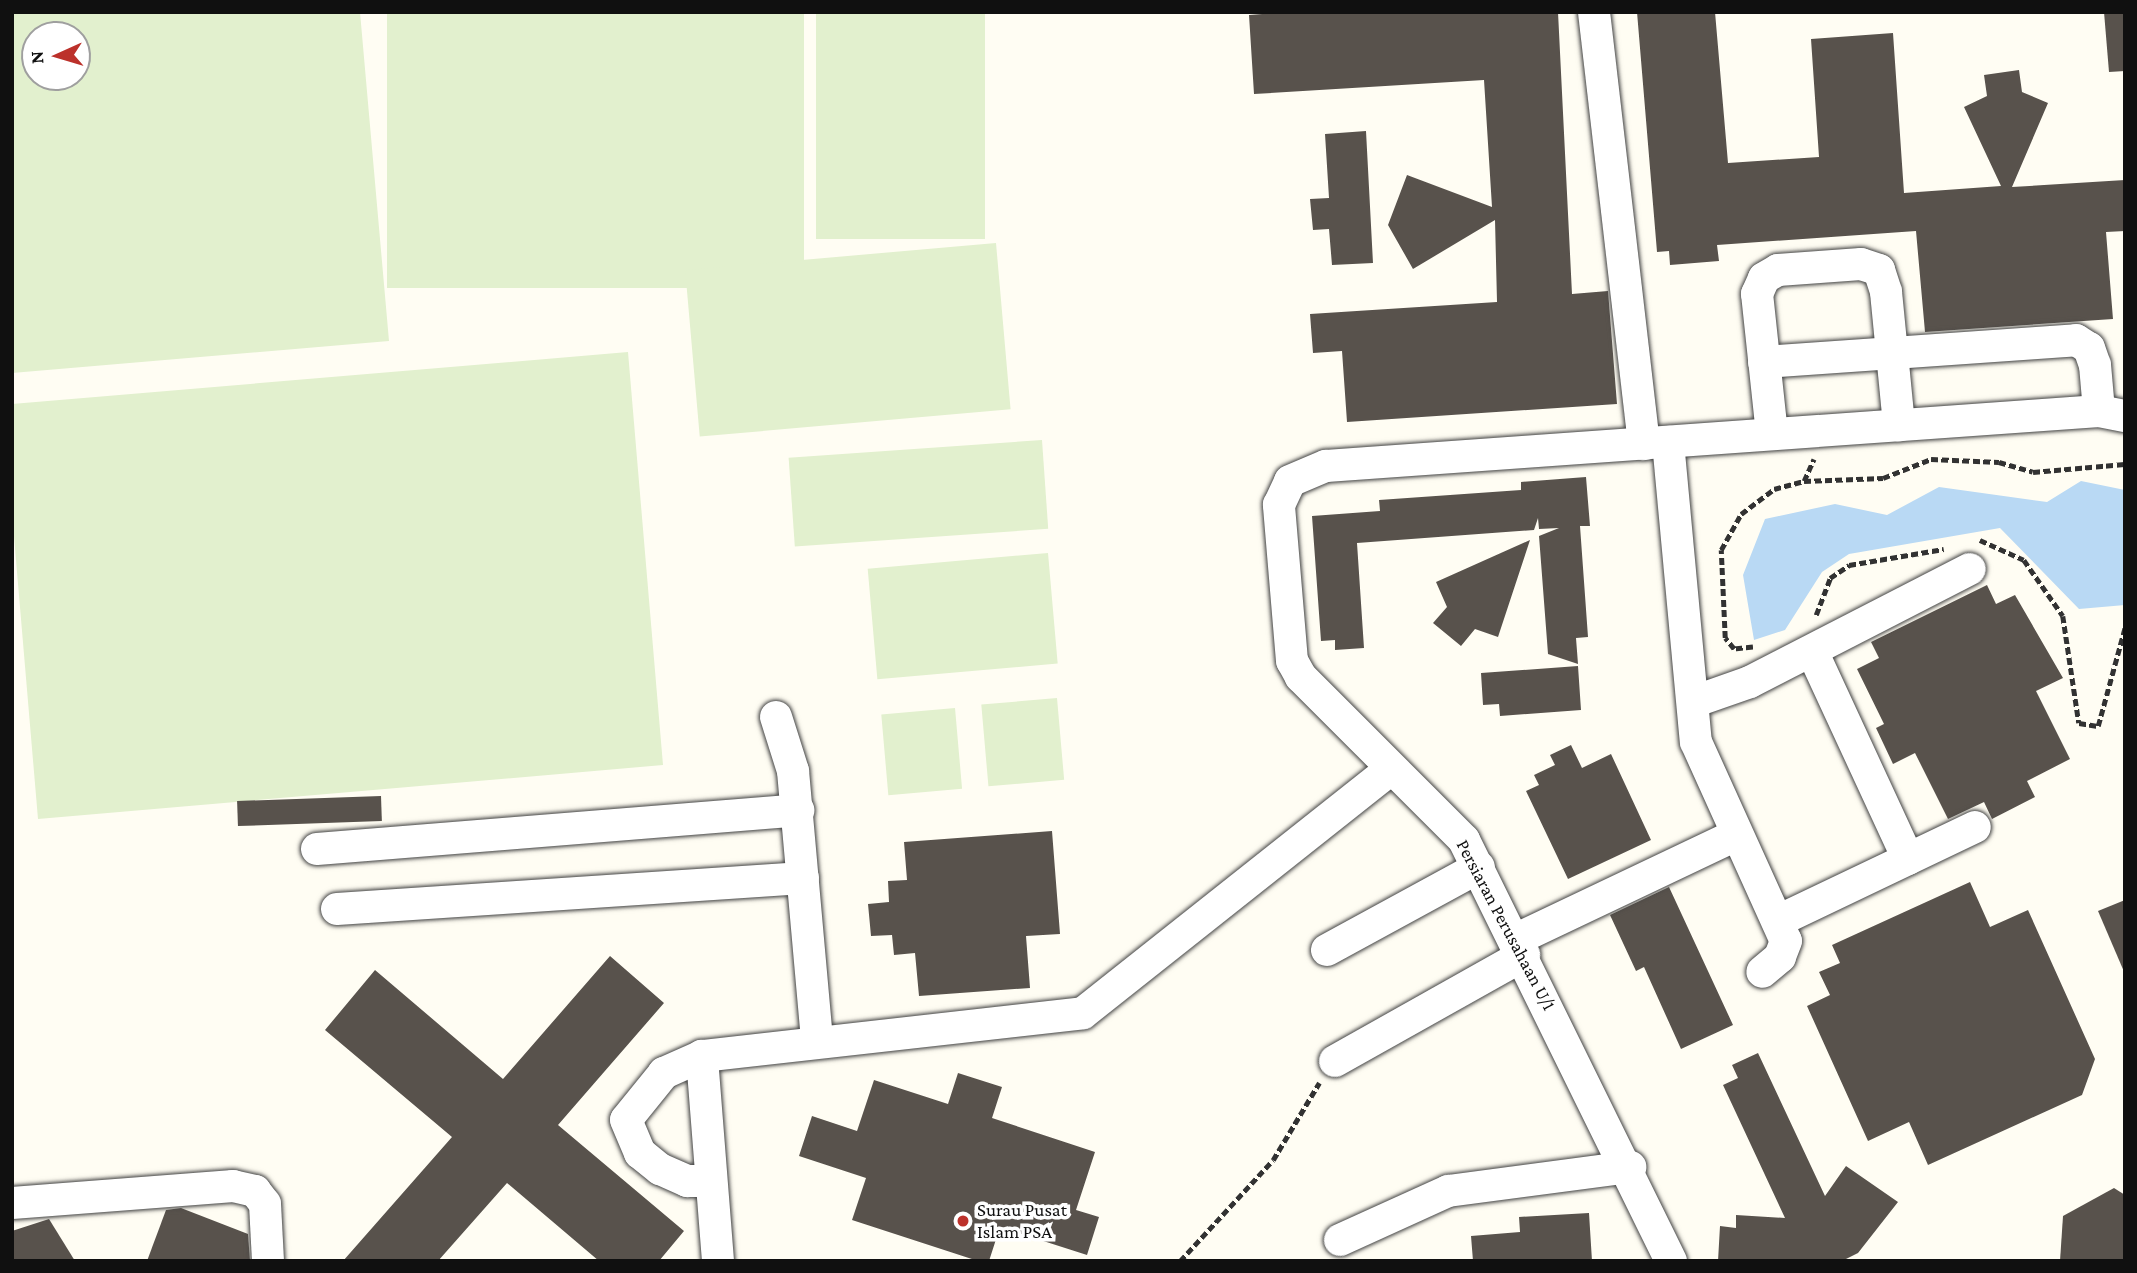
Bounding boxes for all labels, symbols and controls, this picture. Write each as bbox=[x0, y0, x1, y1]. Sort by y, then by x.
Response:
north arrow bbox=[21, 21, 91, 91]
text: N bbox=[26, 50, 47, 65]
street label: Persiaran Perusahaan U/1 bbox=[1451, 836, 1561, 1014]
place label: Surau Pusat Islam PSA bbox=[977, 1199, 1067, 1243]
marker: Surau Pusat Islam PSA bbox=[955, 1213, 971, 1229]

